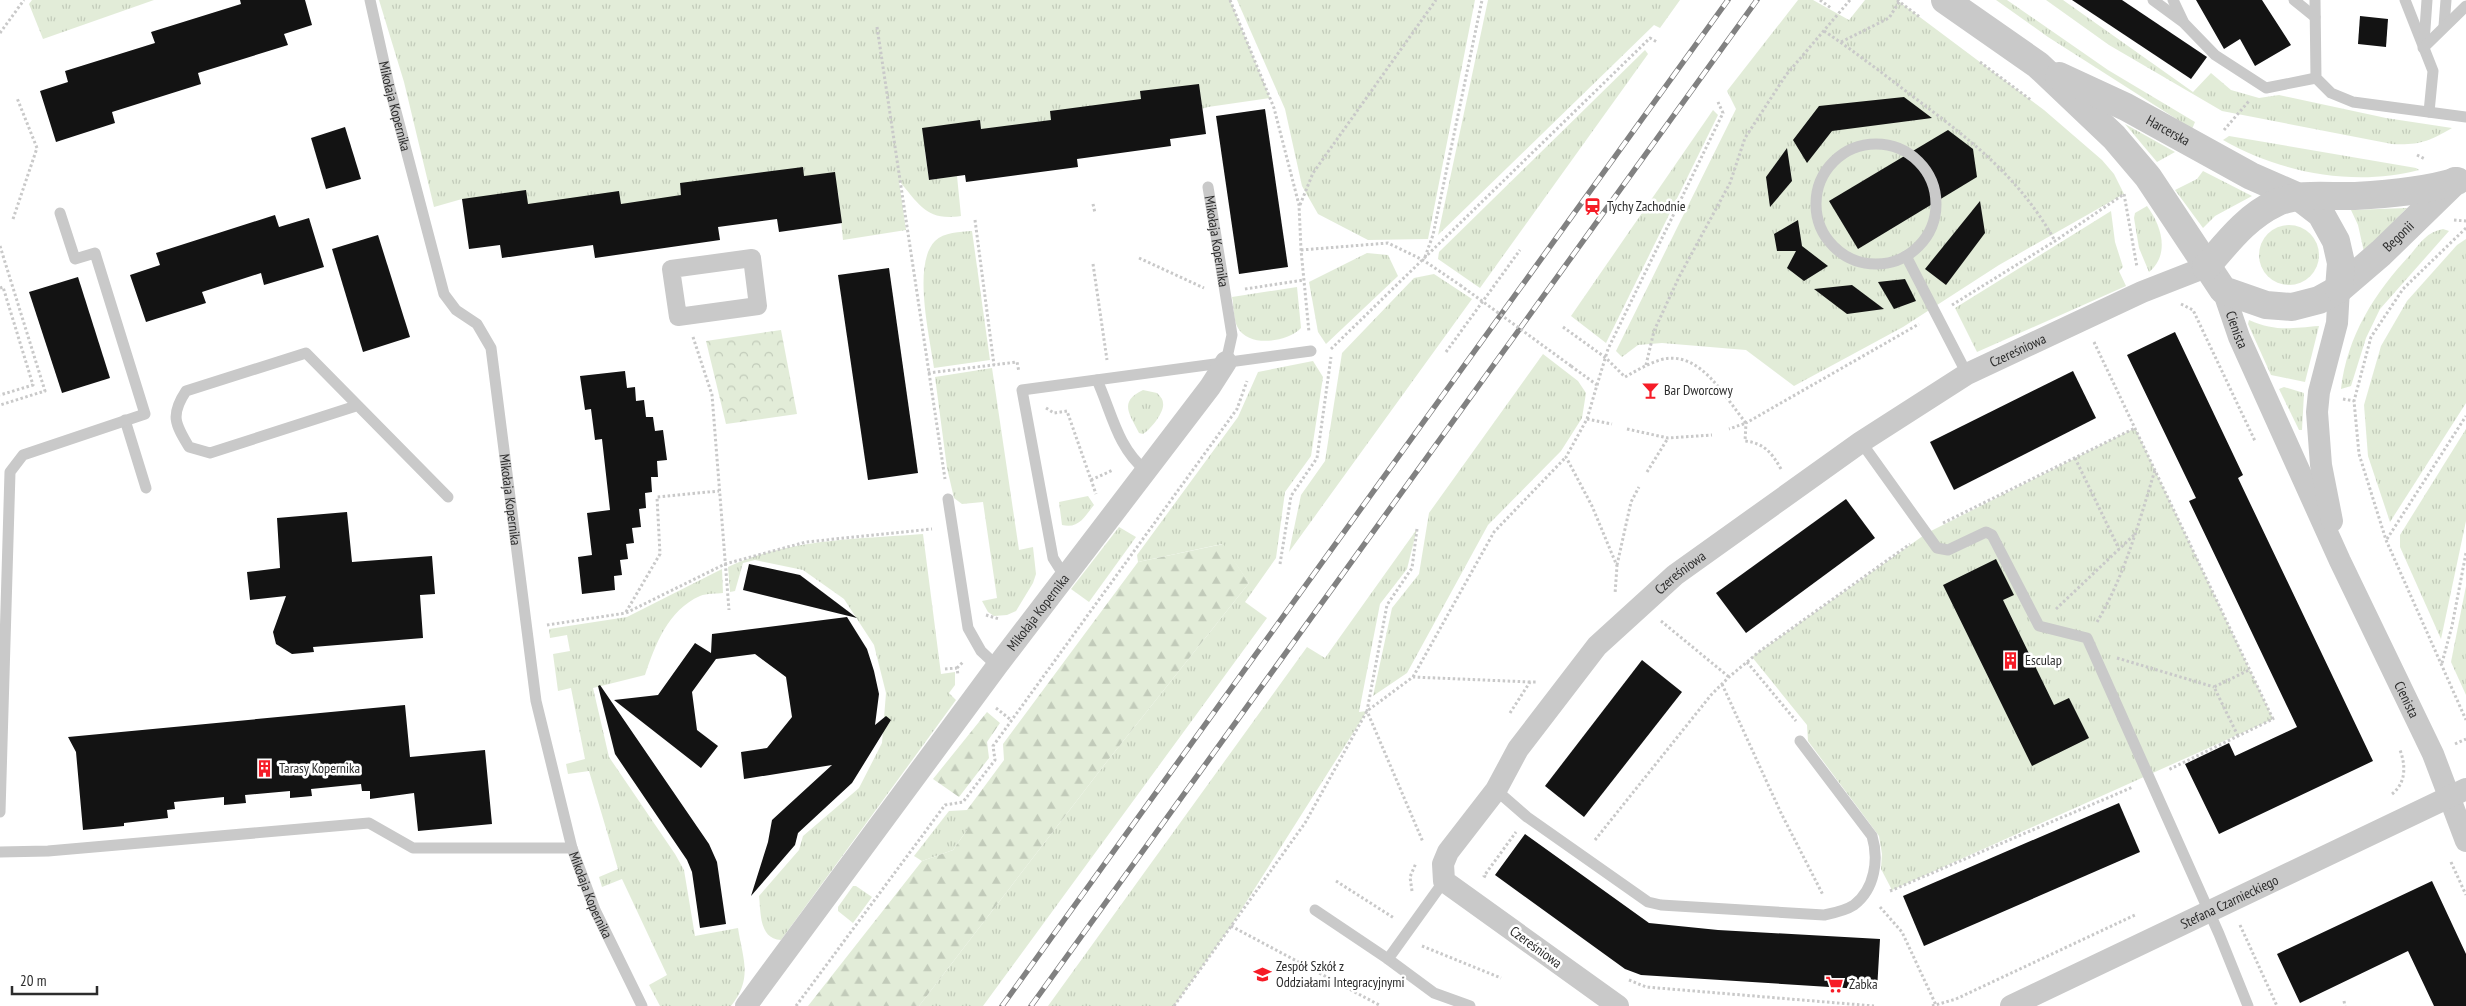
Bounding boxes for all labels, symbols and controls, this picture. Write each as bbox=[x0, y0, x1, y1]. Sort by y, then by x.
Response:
street label: Mikołaja Kopernika bbox=[375, 59, 415, 153]
street label: Harcerska bbox=[2143, 111, 2193, 150]
street label: Mikołaja Kopernika bbox=[1201, 194, 1233, 288]
station icon: Tychy Zachodnie bbox=[1583, 196, 1603, 216]
place label: Tychy Zachodnie bbox=[1607, 197, 1686, 215]
street label: Begonii bbox=[2379, 217, 2418, 255]
street label: Cienista bbox=[2222, 309, 2252, 351]
street label: Czereśniowa bbox=[1987, 329, 2049, 371]
bar icon: Bar Dworcowy bbox=[1640, 380, 1660, 400]
place label: Bar Dworcowy bbox=[1664, 381, 1733, 399]
street label: Mikołaja Kopernika bbox=[496, 453, 525, 546]
street label: Czereśniowa bbox=[1651, 547, 1709, 598]
street label: Mikołaja Kopernika bbox=[1003, 570, 1073, 655]
building icon: Esculap bbox=[2001, 650, 2021, 670]
place label: Esculap bbox=[2025, 651, 2062, 669]
street label: Cienista bbox=[2390, 678, 2423, 721]
building icon: Tarasy Kopernika bbox=[255, 758, 275, 778]
place label: Tarasy Kopernika bbox=[279, 759, 360, 777]
street label: Mikołaja Kopernika bbox=[565, 849, 617, 941]
street label: Stefana Czarnieckiego bbox=[2178, 871, 2281, 933]
street label: Czereśniowa bbox=[1506, 922, 1566, 972]
place label: Zespół Szkół z Oddziałami Integracyjnymi bbox=[1276, 957, 1404, 991]
scale bar bbox=[12, 964, 98, 996]
school or university icon: Zespół Szkół z Oddziałami Integracyjnymi bbox=[1252, 964, 1272, 984]
text: 20 m bbox=[20, 971, 46, 990]
supermarket icon: Żabka bbox=[1825, 974, 1845, 994]
place label: Żabka bbox=[1849, 975, 1878, 993]

